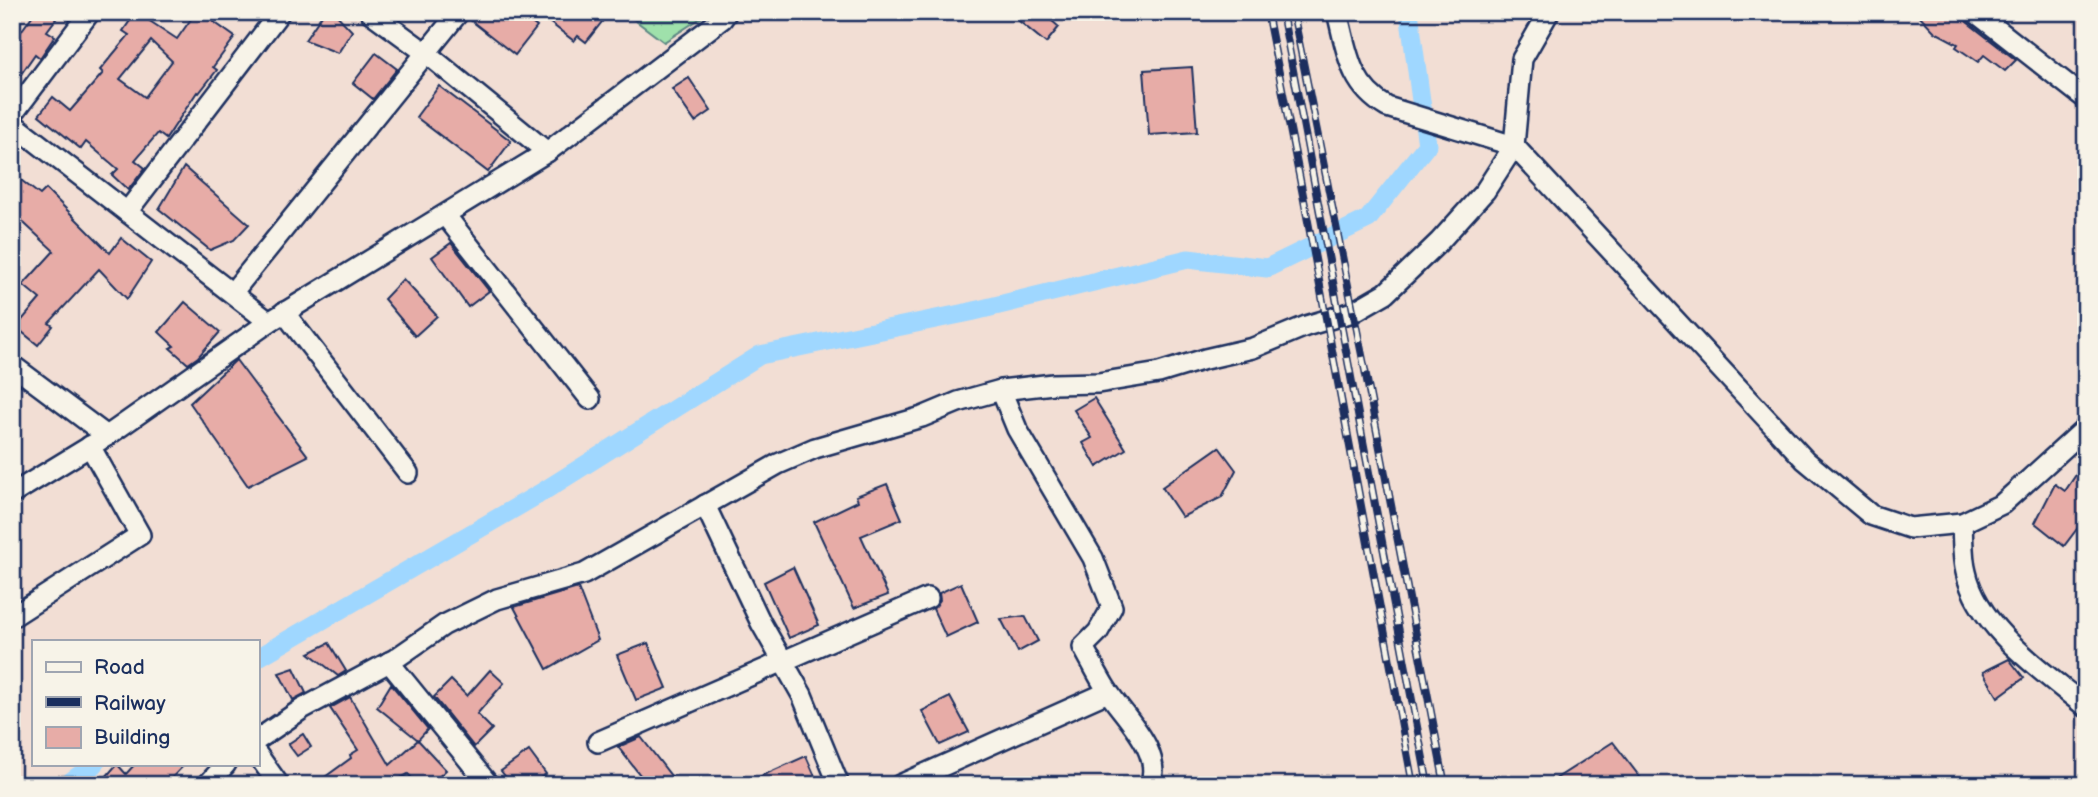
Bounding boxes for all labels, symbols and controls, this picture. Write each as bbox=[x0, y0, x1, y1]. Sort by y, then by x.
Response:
legend bbox=[32, 640, 259, 766]
text: Road bbox=[94, 655, 145, 680]
text: Railway bbox=[94, 691, 166, 716]
text: Building bbox=[94, 725, 170, 750]

